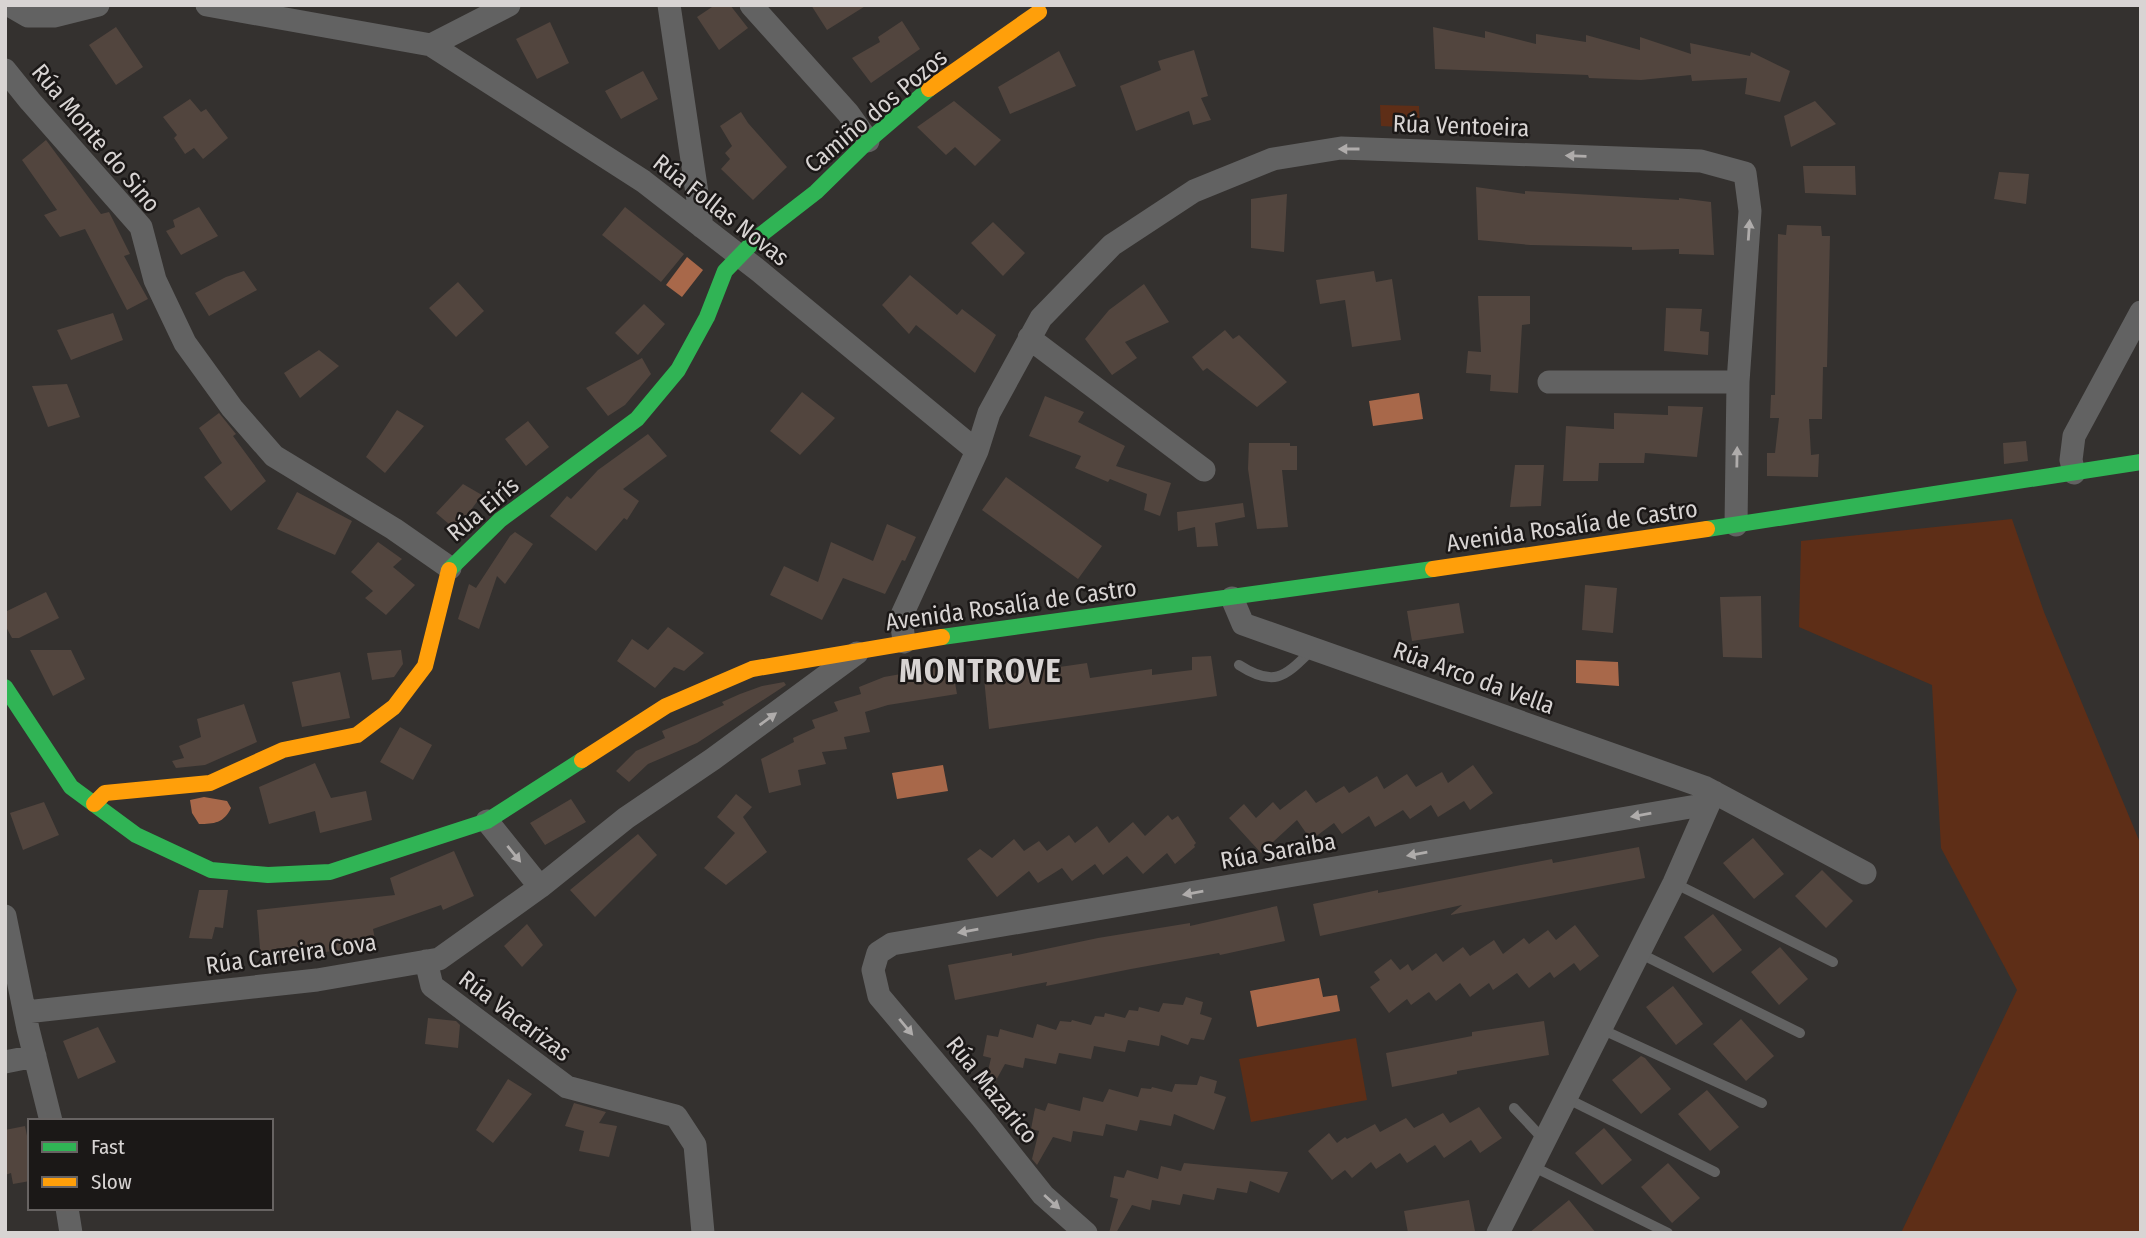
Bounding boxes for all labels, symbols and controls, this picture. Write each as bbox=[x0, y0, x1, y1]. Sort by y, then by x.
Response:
street label: Camiño dos Pozos bbox=[799, 43, 953, 179]
street label: Rúa Monte do Sino bbox=[26, 58, 166, 218]
street label: Rúa Ventoeira bbox=[1392, 110, 1530, 142]
one-way arrow bbox=[1338, 143, 1360, 155]
street label: Rúa Follas Novas bbox=[648, 148, 794, 272]
one-way arrow bbox=[1565, 150, 1587, 161]
one-way arrow bbox=[1744, 219, 1755, 241]
one-way arrow bbox=[1731, 446, 1743, 468]
street label: Rúa Eirís bbox=[441, 471, 525, 547]
street label: Avenida Rosalía de Castro bbox=[1445, 495, 1699, 557]
street label: Avenida Rosalía de Castro bbox=[884, 574, 1138, 636]
street label: Rúa Arco da Vella bbox=[1390, 636, 1558, 720]
district label: MONTROVE bbox=[899, 652, 1063, 690]
one-way arrow bbox=[759, 713, 777, 727]
one-way arrow bbox=[1630, 810, 1652, 821]
street label: Rúa Saraiba bbox=[1218, 827, 1338, 875]
one-way arrow bbox=[506, 845, 521, 862]
one-way arrow bbox=[1406, 849, 1428, 860]
one-way arrow bbox=[1181, 888, 1203, 899]
one-way arrow bbox=[957, 926, 979, 937]
street label: Rúa Carreira Cova bbox=[204, 928, 378, 980]
street label: Rúa Vacarizas bbox=[453, 965, 577, 1067]
one-way arrow bbox=[898, 1019, 913, 1036]
street label: Rúa Mazarico bbox=[940, 1031, 1044, 1149]
legend bbox=[28, 1119, 273, 1210]
text: Fast bbox=[91, 1134, 125, 1160]
text: Slow bbox=[91, 1169, 132, 1195]
one-way arrow bbox=[1043, 1194, 1060, 1210]

